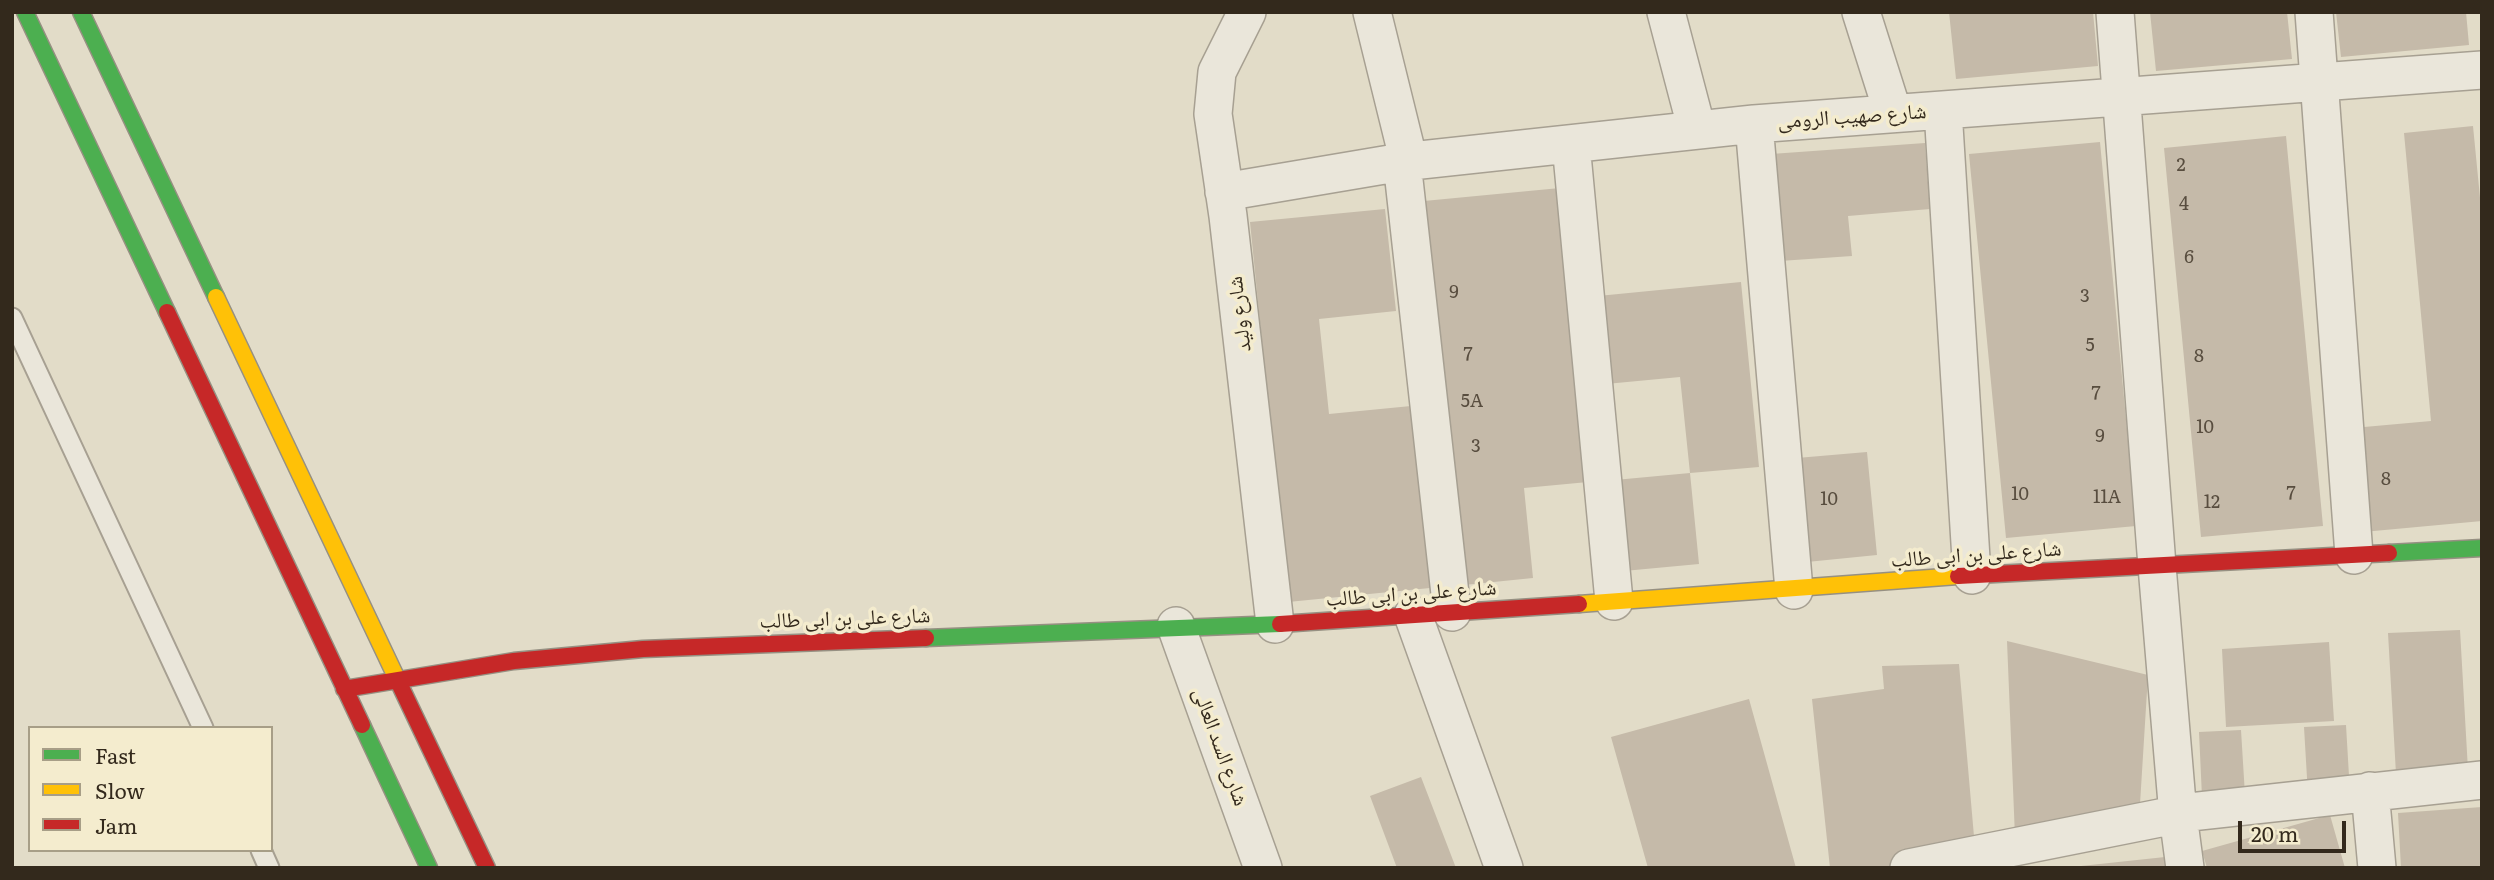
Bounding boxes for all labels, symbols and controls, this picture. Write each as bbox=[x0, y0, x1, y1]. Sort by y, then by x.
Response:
street label: شارع صهيب الرومى bbox=[1777, 99, 1927, 135]
house number: 2 bbox=[2176, 155, 2186, 177]
house number: 4 bbox=[2179, 194, 2189, 216]
house number: 6 bbox=[2184, 247, 2194, 269]
street label: شارع وليد bbox=[1223, 275, 1257, 353]
house number: 9 bbox=[1449, 282, 1459, 304]
house number: 3 bbox=[2080, 286, 2090, 308]
house number: 5 bbox=[2085, 335, 2095, 357]
house number: 7 bbox=[1463, 344, 1473, 366]
house number: 8 bbox=[2194, 346, 2204, 368]
house number: 7 bbox=[2091, 383, 2101, 405]
house number: 5A bbox=[1461, 391, 1483, 413]
house number: 10 bbox=[2196, 417, 2214, 439]
house number: 9 bbox=[2095, 426, 2105, 448]
house number: 3 bbox=[1471, 436, 1481, 458]
house number: 8 bbox=[2381, 469, 2391, 491]
house number: 7 bbox=[2286, 483, 2296, 505]
house number: 10 bbox=[2011, 484, 2029, 506]
house number: 11A bbox=[2093, 487, 2121, 509]
house number: 10 bbox=[1820, 489, 1838, 511]
house number: 12 bbox=[2204, 492, 2220, 514]
street label: شارع على بن ابى طالب bbox=[1890, 536, 2062, 574]
street label: شارع على بن ابى طالب bbox=[1325, 575, 1497, 613]
street label: شارع على بن ابى طالب bbox=[759, 603, 931, 635]
street label: شارع السد العالى bbox=[1187, 684, 1253, 810]
legend bbox=[28, 726, 273, 852]
text: Fast bbox=[95, 739, 136, 770]
text: Slow bbox=[95, 774, 145, 805]
scale bar bbox=[2242, 806, 2350, 850]
text: Jam bbox=[95, 809, 137, 840]
text: 20 m bbox=[2251, 817, 2298, 848]

